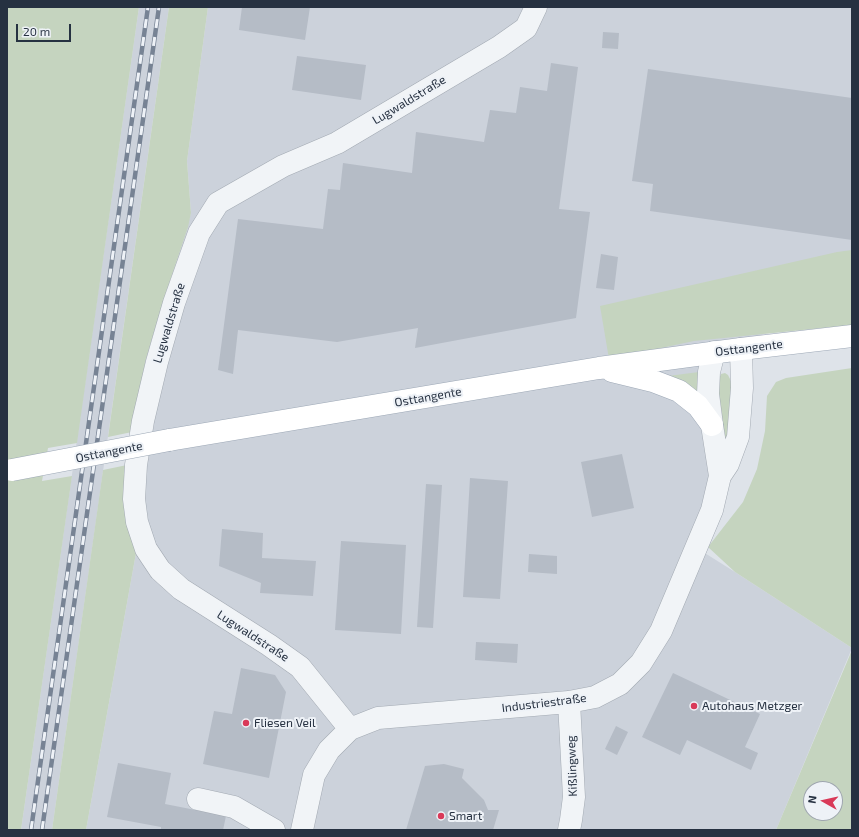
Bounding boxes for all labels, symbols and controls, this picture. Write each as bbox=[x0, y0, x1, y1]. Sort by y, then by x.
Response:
scale bar bbox=[18, 16, 73, 42]
text: 20 m bbox=[23, 24, 50, 38]
street label: Lugwaldstraße bbox=[370, 72, 448, 128]
street label: Lugwaldstraße bbox=[150, 281, 188, 365]
street label: Osttangente bbox=[714, 337, 784, 359]
street label: Osttangente bbox=[393, 384, 463, 410]
street label: Osttangente bbox=[74, 438, 144, 466]
street label: Lugwaldstraße bbox=[214, 607, 292, 665]
street label: Industriestraße bbox=[501, 691, 587, 715]
place label: Autohaus Metzger bbox=[702, 699, 802, 713]
marker: Autohaus Metzger bbox=[689, 701, 699, 711]
place label: Fliesen Veil bbox=[254, 716, 315, 730]
marker: Fliesen Veil bbox=[241, 718, 251, 728]
street label: Kißlingweg bbox=[564, 735, 580, 797]
north arrow bbox=[803, 781, 843, 821]
text: N bbox=[805, 795, 819, 804]
place label: Smart bbox=[449, 809, 482, 823]
marker: Smart bbox=[436, 811, 446, 821]

